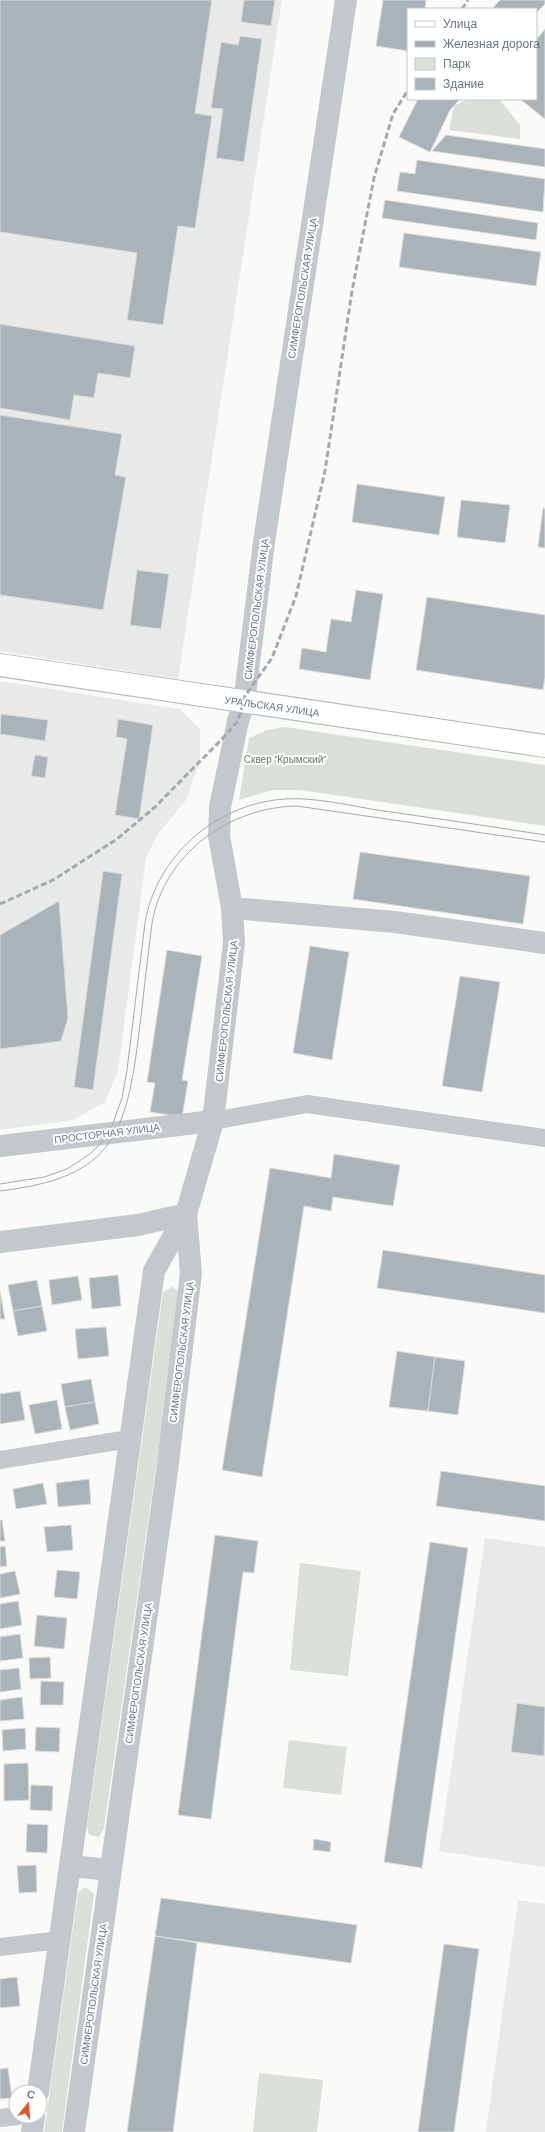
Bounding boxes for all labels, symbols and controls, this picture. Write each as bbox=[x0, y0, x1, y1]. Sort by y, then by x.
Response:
legend bbox=[407, 8, 537, 100]
text: Улица bbox=[443, 16, 477, 32]
text: Железная дорога bbox=[443, 36, 540, 52]
text: Парк bbox=[443, 56, 471, 72]
text: Здание bbox=[443, 76, 484, 92]
street label: СИМФЕРОПОЛЬСКАЯ УЛИЦА bbox=[285, 216, 320, 359]
street label: СИМФЕРОПОЛЬСКАЯ УЛИЦА bbox=[241, 537, 272, 680]
street label: УРАЛЬСКАЯ УЛИЦА bbox=[224, 693, 320, 720]
park label: Сквер "Крымский" bbox=[244, 753, 326, 766]
street label: СИМФЕРОПОЛЬСКАЯ УЛИЦА bbox=[213, 939, 240, 1083]
street label: ПРОСТОРНАЯ УЛИЦА bbox=[54, 1121, 161, 1146]
street label: СИМФЕРОПОЛЬСКАЯ УЛИЦА bbox=[166, 1280, 197, 1423]
street label: СИМФЕРОПОЛЬСКАЯ УЛИЦА bbox=[122, 1601, 155, 1744]
street label: СИМФЕРОПОЛЬСКАЯ УЛИЦА bbox=[77, 1922, 110, 2065]
north arrow bbox=[8, 2084, 48, 2124]
text: С bbox=[25, 2087, 37, 2102]

